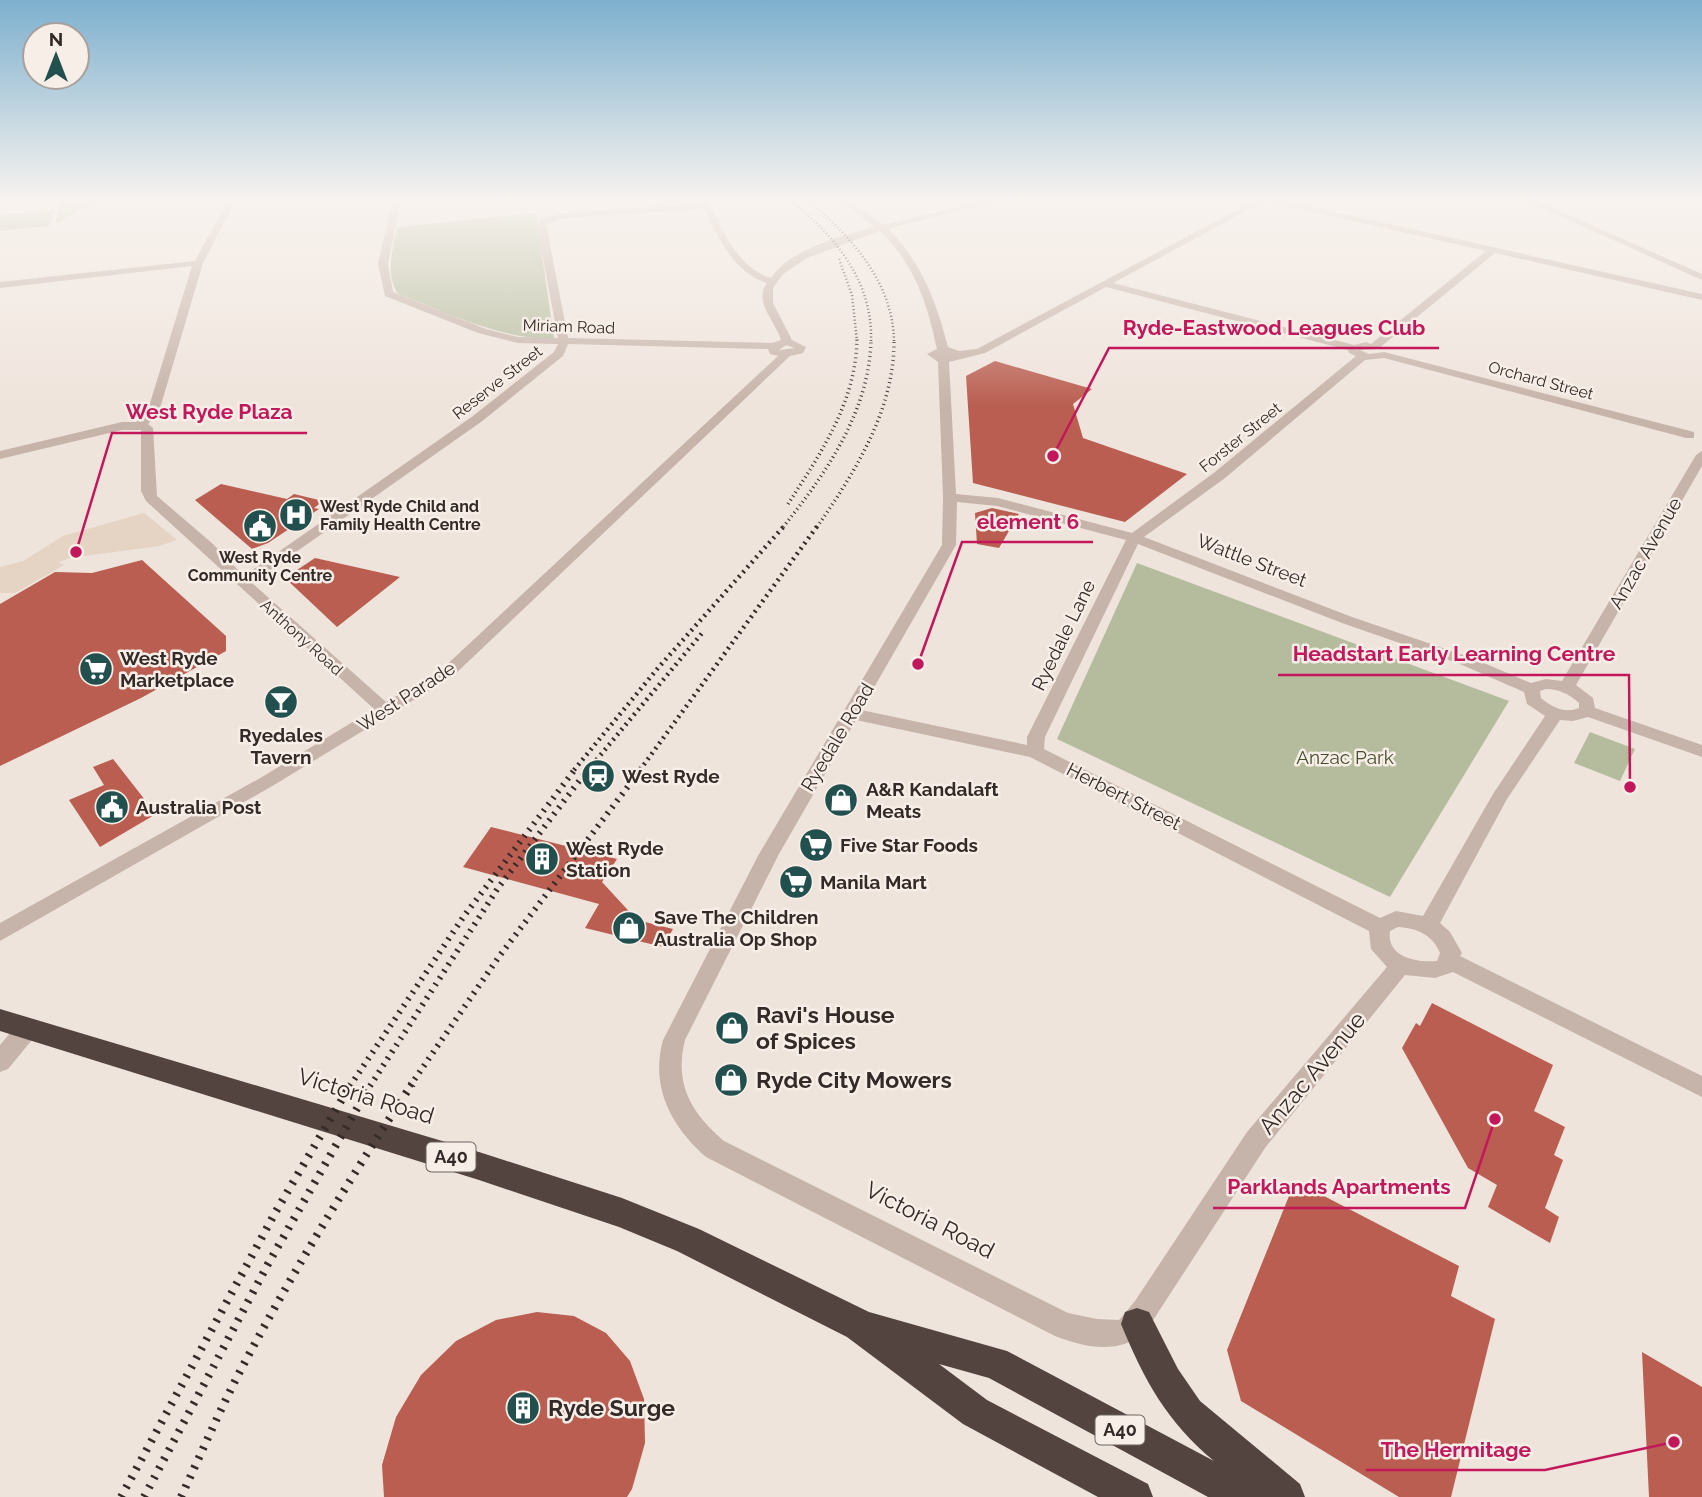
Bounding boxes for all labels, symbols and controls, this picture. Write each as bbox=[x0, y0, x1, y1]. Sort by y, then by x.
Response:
north arrow bbox=[21, 21, 91, 91]
text: N bbox=[49, 28, 63, 50]
callout: Ryde-Eastwood Leagues Club bbox=[1109, 306, 1439, 348]
street label: Miriam Road bbox=[522, 315, 616, 338]
text: Ryde-Eastwood Leagues Club bbox=[1123, 315, 1425, 340]
street label: Reserve Street bbox=[449, 341, 546, 423]
street label: Orchard Street bbox=[1486, 357, 1596, 404]
callout: West Ryde Plaza bbox=[112, 391, 307, 433]
street label: Forster Street bbox=[1195, 398, 1286, 476]
text: West Ryde Plaza bbox=[125, 399, 293, 424]
street label: Anzac Avenue bbox=[1604, 493, 1686, 613]
hospital icon: West Ryde Child and Family Health Centre bbox=[277, 496, 315, 534]
place label: West Ryde Child and Family Health Centre bbox=[320, 497, 481, 534]
callout: element 6 bbox=[962, 500, 1093, 542]
public building icon: West Ryde Community Centre bbox=[241, 507, 279, 545]
text: element 6 bbox=[977, 509, 1079, 534]
street label: Wattle Street bbox=[1194, 529, 1311, 591]
place label: West Ryde Community Centre bbox=[188, 548, 333, 585]
street label: Ryedale Lane bbox=[1027, 576, 1099, 694]
street label: Anthony Road bbox=[257, 595, 347, 679]
callout: Headstart Early Learning Centre bbox=[1278, 633, 1629, 675]
text: Headstart Early Learning Centre bbox=[1293, 641, 1616, 666]
place label: West Ryde Marketplace bbox=[120, 647, 234, 691]
supermarket icon: West Ryde Marketplace bbox=[77, 650, 115, 688]
street label: West Parade bbox=[353, 656, 459, 736]
street label: Ryedale Road bbox=[796, 679, 878, 795]
bar icon: Ryedales Tavern bbox=[262, 683, 300, 721]
place label: Ryedales Tavern bbox=[239, 724, 323, 768]
park label: Anzac Park bbox=[1296, 746, 1394, 768]
station icon: West Ryde bbox=[579, 757, 617, 795]
street label: Herbert Street bbox=[1063, 758, 1185, 834]
place label: West Ryde bbox=[622, 765, 720, 787]
place label: A&R Kandalaft Meats bbox=[866, 778, 999, 822]
shop icon: A&R Kandalaft Meats bbox=[822, 781, 860, 819]
public building icon: Australia Post bbox=[93, 788, 131, 826]
place label: Australia Post bbox=[136, 796, 262, 818]
supermarket icon: Five Star Foods bbox=[797, 826, 835, 864]
place label: Five Star Foods bbox=[840, 834, 978, 856]
place label: West Ryde Station bbox=[566, 837, 664, 881]
building icon: West Ryde Station bbox=[523, 840, 561, 878]
supermarket icon: Manila Mart bbox=[777, 863, 815, 901]
place label: Manila Mart bbox=[820, 871, 928, 893]
place label: Save The Children Australia Op Shop bbox=[654, 906, 819, 950]
shop icon: Save The Children Australia Op Shop bbox=[610, 909, 648, 947]
place label: Ravi's House of Spices bbox=[756, 1001, 895, 1054]
street label: Anzac Avenue bbox=[1253, 1006, 1371, 1139]
shop icon: Ravi's House of Spices bbox=[713, 1009, 751, 1047]
shop icon: Ryde City Mowers bbox=[712, 1061, 750, 1099]
street label: Victoria Road bbox=[295, 1062, 438, 1129]
place label: Ryde City Mowers bbox=[756, 1066, 952, 1093]
road number: A40 bbox=[426, 1142, 476, 1172]
callout: Parklands Apartments bbox=[1213, 1166, 1465, 1208]
text: Parklands Apartments bbox=[1227, 1174, 1451, 1199]
street label: Victoria Road bbox=[861, 1175, 999, 1264]
building icon: Ryde Surge bbox=[504, 1389, 542, 1427]
place label: Ryde Surge bbox=[548, 1394, 675, 1421]
road number: A40 bbox=[1096, 1415, 1144, 1444]
callout: The Hermitage bbox=[1366, 1428, 1545, 1470]
text: The Hermitage bbox=[1381, 1437, 1532, 1462]

